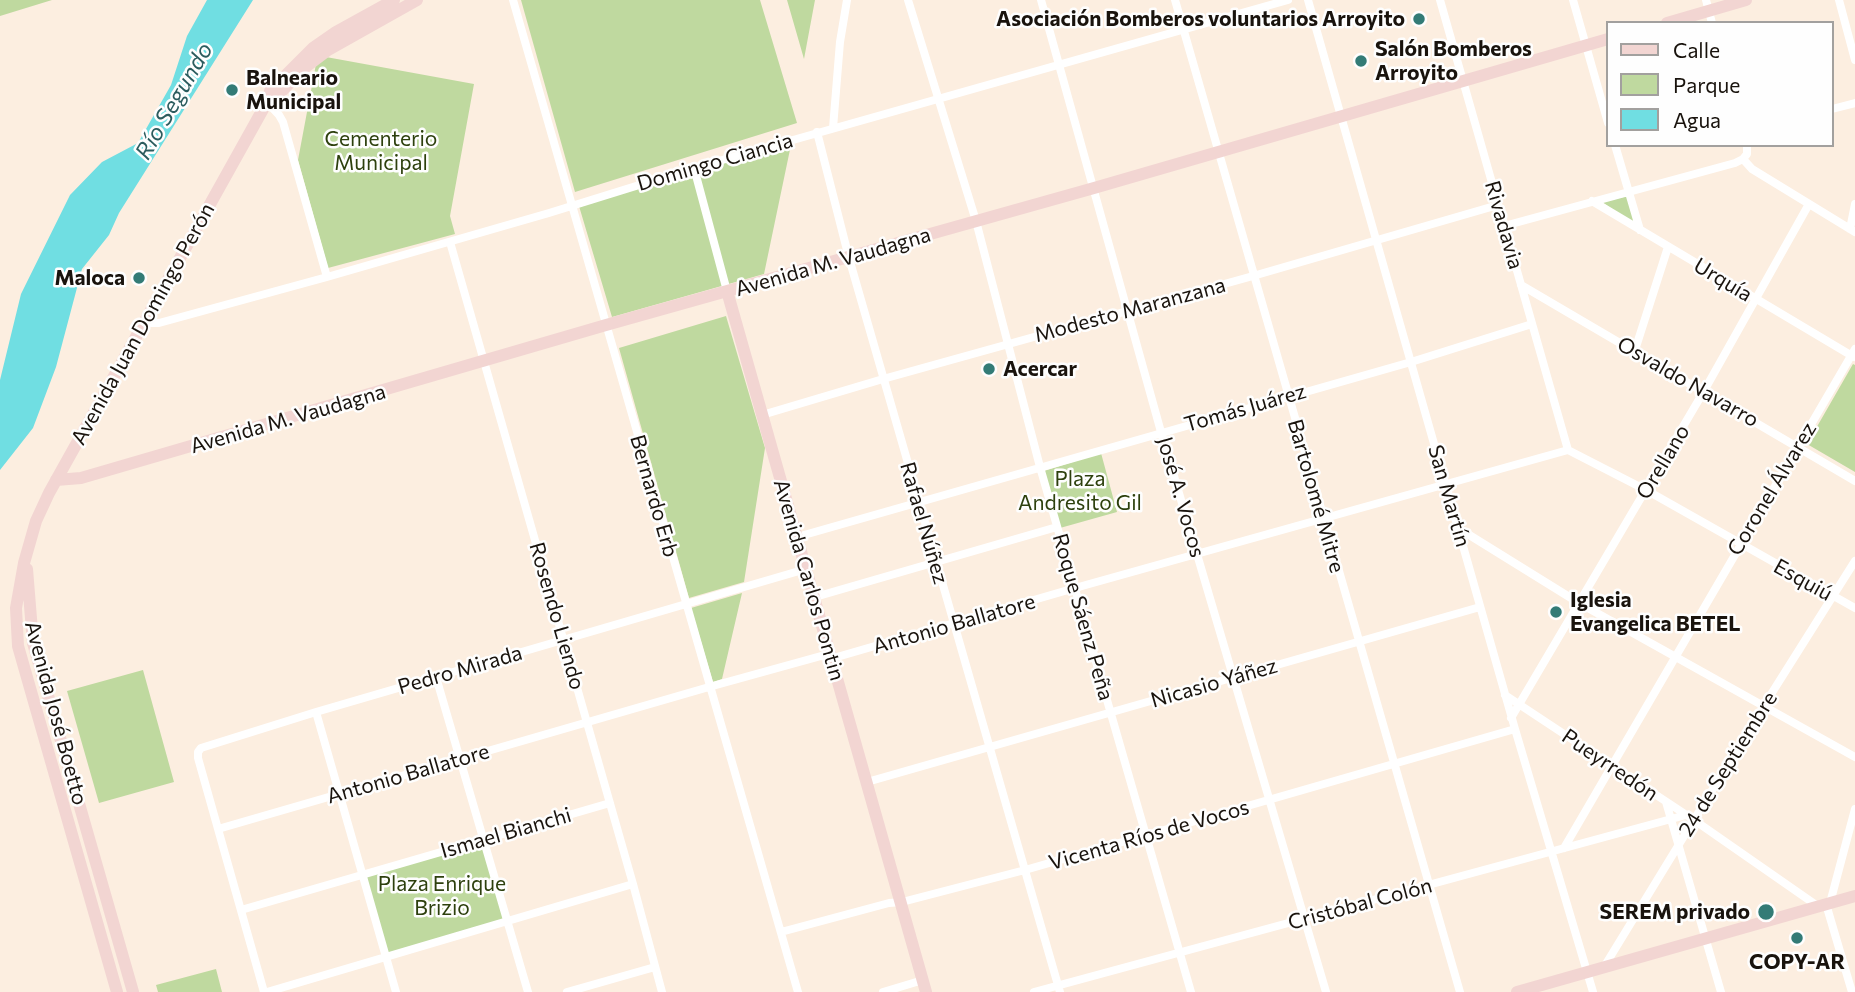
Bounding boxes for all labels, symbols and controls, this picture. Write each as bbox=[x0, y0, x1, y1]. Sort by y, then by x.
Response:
place label: Asociación Bomberos voluntarios Arroyito bbox=[996, 6, 1405, 32]
marker: Asociación Bomberos voluntarios Arroyito bbox=[1411, 11, 1427, 27]
legend bbox=[1606, 21, 1834, 147]
place label: Salón Bomberos Arroyito bbox=[1375, 36, 1532, 86]
text: Calle bbox=[1673, 37, 1720, 62]
water label: Río Segundo bbox=[129, 38, 219, 164]
marker: Salón Bomberos Arroyito bbox=[1353, 53, 1369, 69]
place label: Balneario Municipal bbox=[246, 65, 341, 115]
text: Parque bbox=[1673, 72, 1740, 97]
marker: Balneario Municipal bbox=[224, 82, 240, 98]
text: Agua bbox=[1673, 107, 1721, 132]
park label: Cementerio Municipal bbox=[325, 126, 437, 176]
street label: Domingo Ciancia bbox=[634, 128, 796, 196]
street label: Rivadavia bbox=[1479, 178, 1529, 272]
street label: Avenida Juan Domingo Perón bbox=[66, 199, 220, 449]
street label: Avenida M. Vaudagna bbox=[732, 222, 934, 302]
street label: Urquía bbox=[1689, 253, 1757, 307]
place label: Maloca bbox=[54, 265, 125, 291]
marker: Maloca bbox=[131, 270, 147, 286]
street label: Modesto Maranzana bbox=[1032, 272, 1228, 348]
street label: Osvaldo Navarro bbox=[1613, 331, 1763, 433]
place label: Acercar bbox=[1003, 356, 1077, 382]
marker: Acercar bbox=[981, 361, 997, 377]
street label: Avenida M. Vaudagna bbox=[187, 379, 389, 459]
street label: Tomás Juárez bbox=[1181, 379, 1309, 437]
street label: Bartolomé Mitre bbox=[1282, 416, 1350, 576]
street label: Coronel Álvarez bbox=[1722, 418, 1822, 560]
street label: Orellano bbox=[1631, 420, 1695, 504]
street label: Bernardo Erb bbox=[625, 432, 683, 560]
street label: José A. Vocos bbox=[1152, 434, 1210, 560]
street label: San Martín bbox=[1422, 442, 1476, 550]
street label: Rafael Núñez bbox=[895, 459, 953, 587]
park label: Plaza Andresito Gil bbox=[1018, 466, 1142, 516]
street label: Avenida Carlos Pontin bbox=[768, 476, 850, 684]
street label: Roque Sáenz Peña bbox=[1047, 531, 1119, 703]
street label: Rosendo Liendo bbox=[524, 539, 590, 693]
street label: Esquiú bbox=[1769, 554, 1837, 606]
place label: Iglesia Evangelica BETEL bbox=[1570, 587, 1740, 637]
street label: Antonio Ballatore bbox=[870, 589, 1038, 659]
marker: Iglesia Evangelica BETEL bbox=[1548, 604, 1564, 620]
street label: Avenida José Boetto bbox=[19, 618, 93, 808]
street label: Pedro Mirada bbox=[395, 640, 525, 700]
street label: Nicasio Yáñez bbox=[1148, 653, 1280, 713]
street label: 24 de Septiembre bbox=[1673, 687, 1783, 841]
street label: Pueyrredón bbox=[1557, 724, 1663, 806]
street label: Antonio Ballatore bbox=[324, 739, 492, 809]
street label: Vicenta Ríos de Vocos bbox=[1046, 794, 1252, 876]
street label: Ismael Bianchi bbox=[438, 802, 574, 864]
park label: Plaza Enrique Brizio bbox=[378, 871, 506, 921]
street label: Cristóbal Colón bbox=[1285, 873, 1435, 935]
place label: SEREM privado bbox=[1600, 899, 1750, 925]
marker: SEREM privado bbox=[1756, 902, 1776, 922]
marker: COPY-AR bbox=[1789, 930, 1805, 946]
place label: COPY-AR bbox=[1749, 949, 1845, 975]

